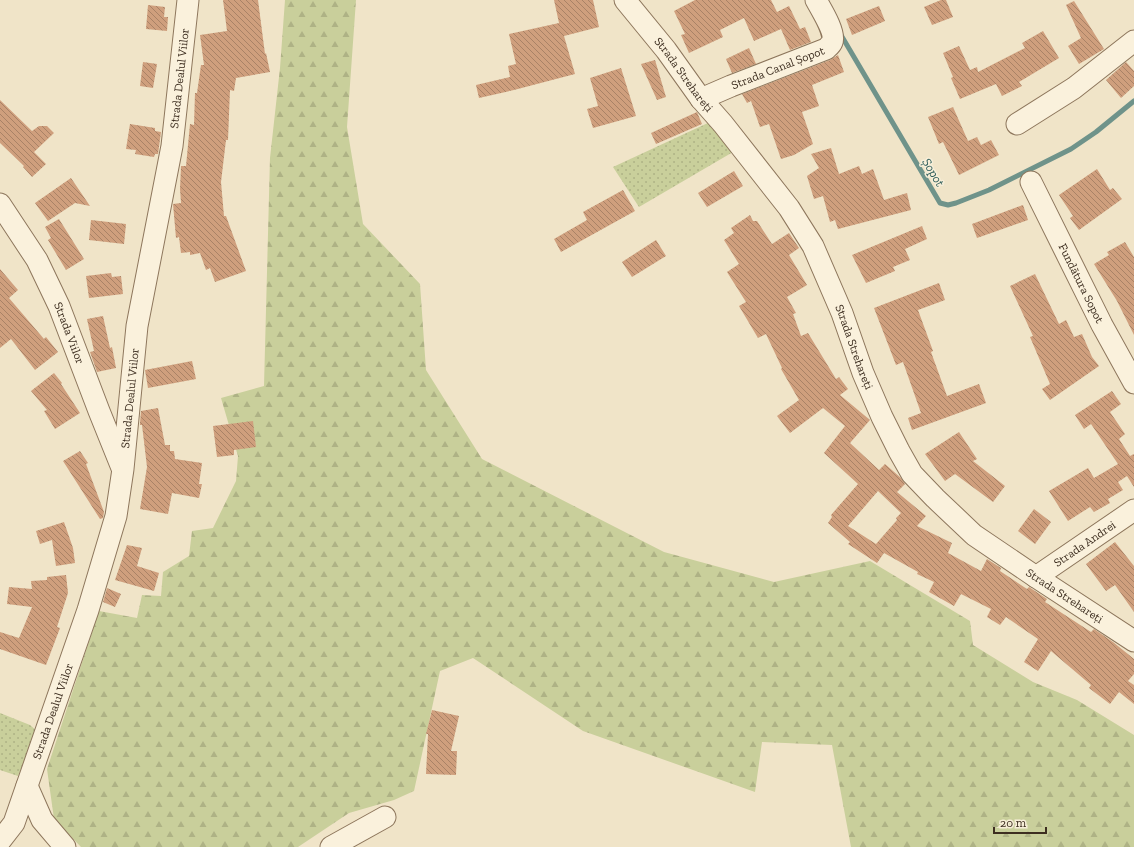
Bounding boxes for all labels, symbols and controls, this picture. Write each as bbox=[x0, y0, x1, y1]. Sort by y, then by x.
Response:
street label: Strada Dealul Viilor bbox=[167, 27, 192, 129]
street label: Strada Strehareți bbox=[651, 34, 716, 115]
street label: Strada Canal Șopot bbox=[729, 43, 827, 92]
water label: Șopot bbox=[919, 155, 948, 190]
street label: Fundătura Sopot bbox=[1056, 241, 1107, 326]
street label: Strada Viilor bbox=[51, 300, 87, 366]
street label: Strada Strehareți bbox=[832, 302, 876, 392]
street label: Strada Dealul Viilor bbox=[118, 347, 142, 449]
street label: Strada Andrei bbox=[1051, 517, 1119, 570]
street label: Strada Strehareți bbox=[1023, 565, 1106, 626]
street label: Strada Dealul Viilor bbox=[30, 661, 76, 761]
scale bar bbox=[994, 809, 1046, 835]
text: 20 m bbox=[1000, 816, 1027, 830]

